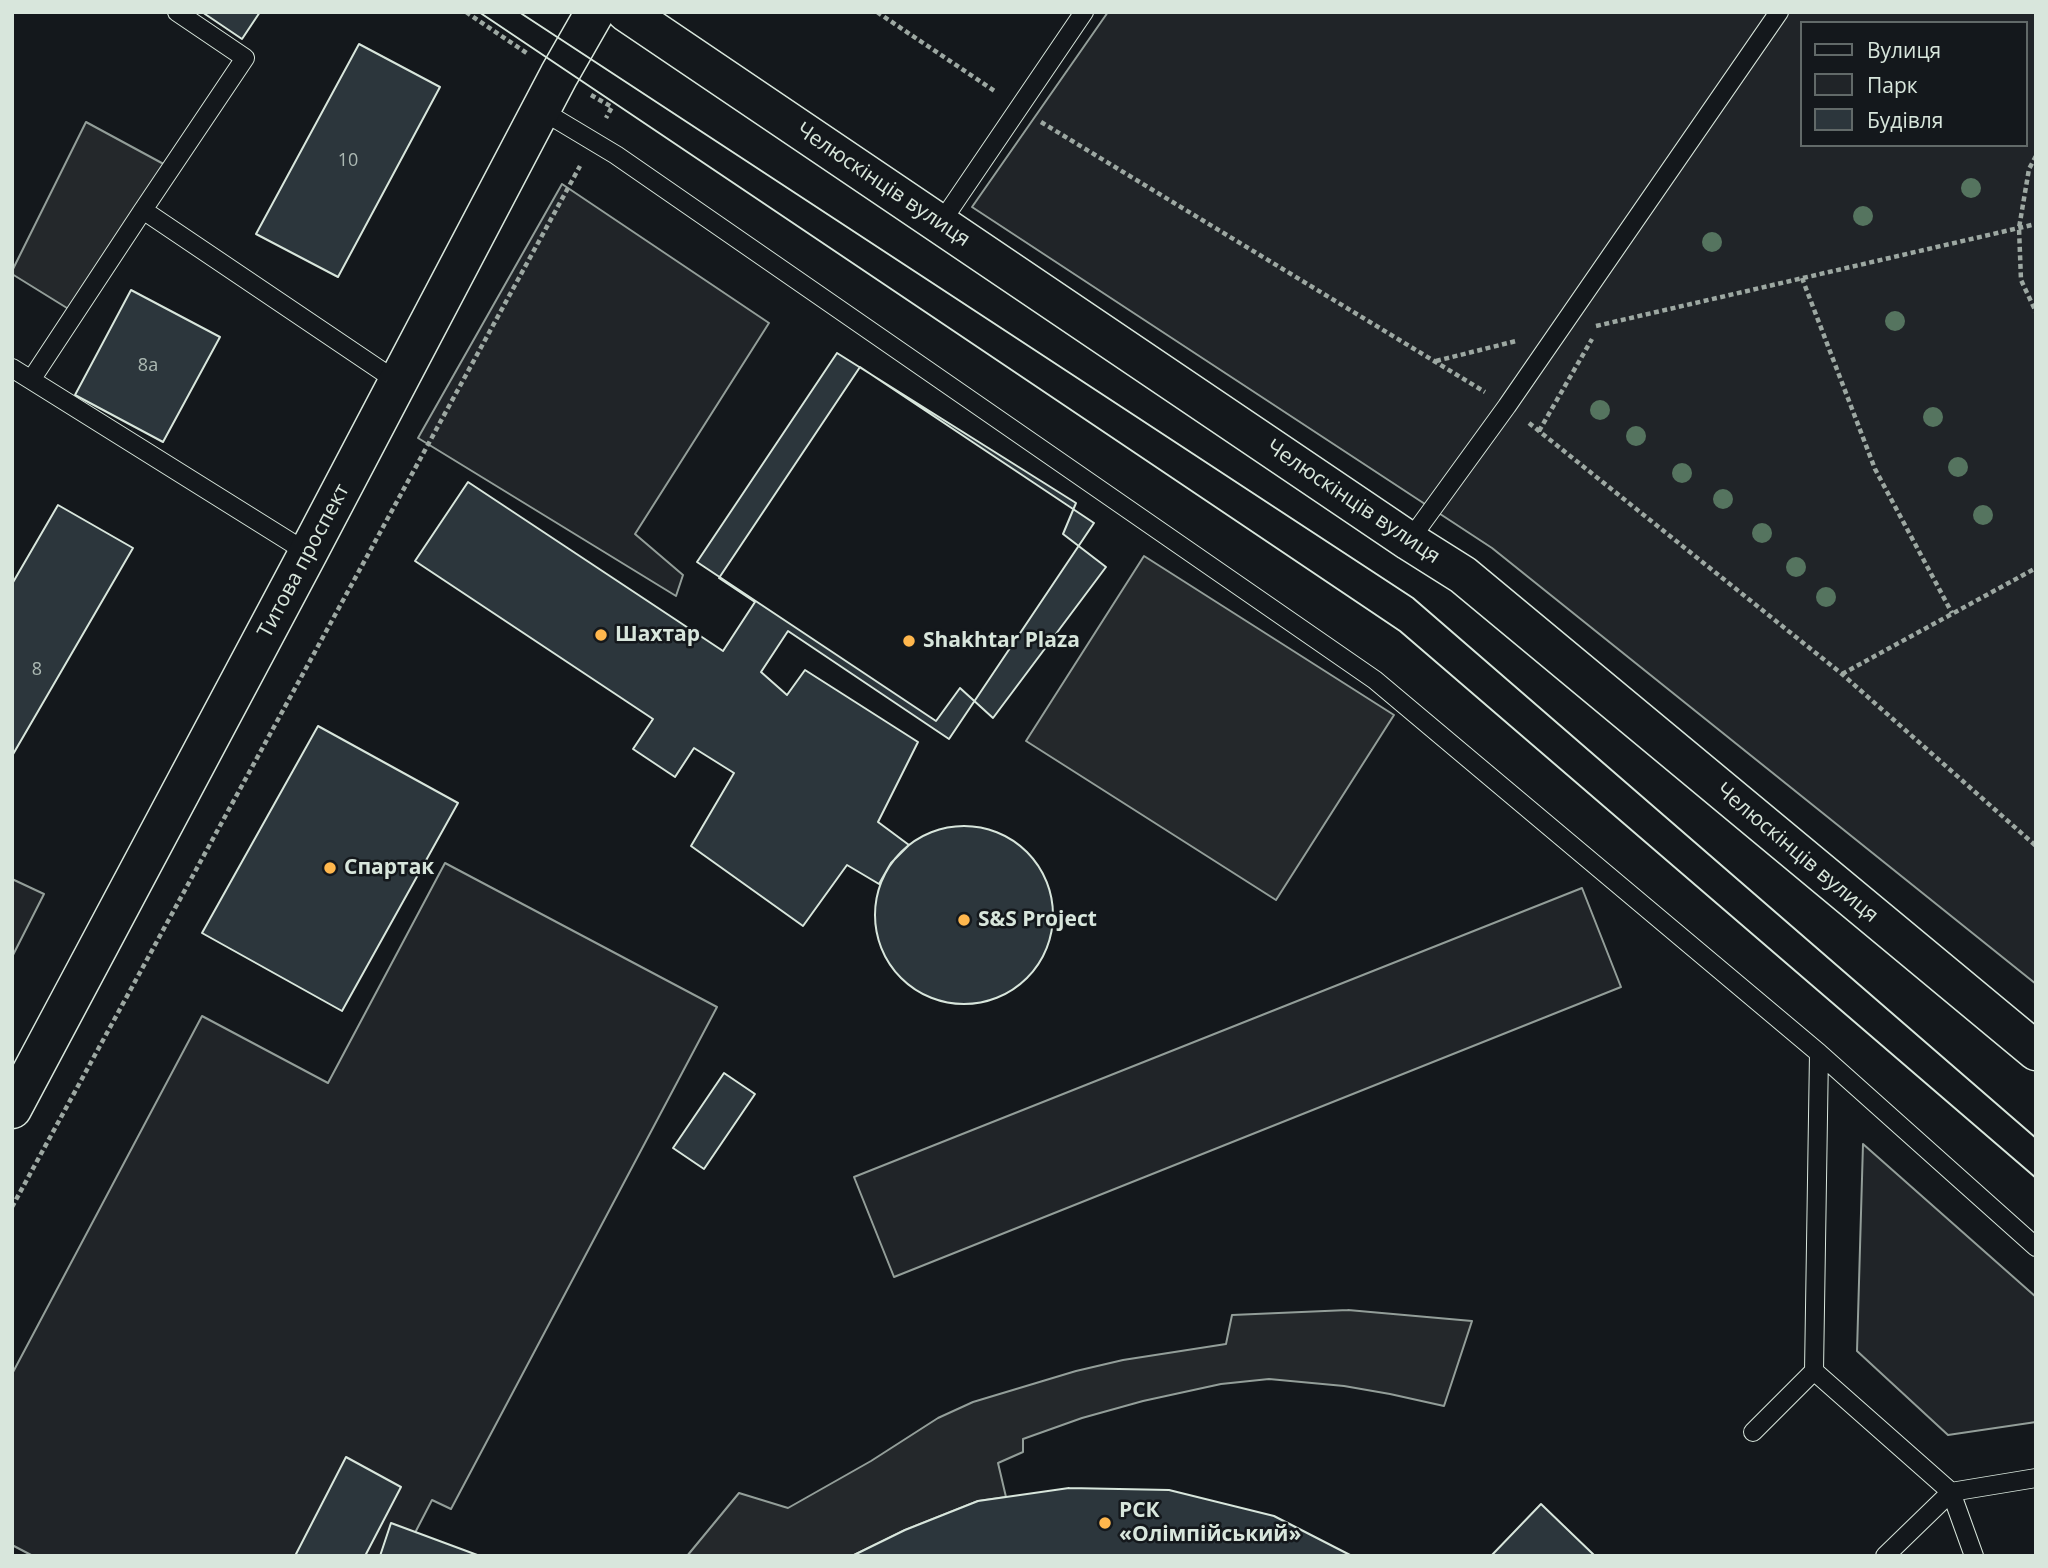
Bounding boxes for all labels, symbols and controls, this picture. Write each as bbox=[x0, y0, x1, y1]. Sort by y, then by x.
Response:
legend bbox=[1800, 21, 2027, 147]
text: Вулиця bbox=[1867, 36, 1941, 64]
text: Парк bbox=[1867, 71, 1918, 99]
text: Будівля bbox=[1867, 106, 1943, 134]
street label: Челюскінців вулиця bbox=[791, 118, 975, 252]
house number: 10 bbox=[338, 150, 358, 172]
house number: 8а bbox=[138, 355, 158, 377]
street label: Челюскінців вулиця bbox=[1261, 435, 1445, 569]
street label: Титова проспект bbox=[253, 480, 355, 642]
place label: Шахтар bbox=[615, 622, 700, 648]
marker: Шахтар bbox=[593, 627, 609, 643]
place label: Shakhtar Plaza bbox=[923, 628, 1080, 654]
marker: Shakhtar Plaza bbox=[901, 633, 917, 649]
house number: 8 bbox=[32, 659, 42, 681]
street label: Челюскінців вулиця bbox=[1711, 778, 1883, 928]
place label: Спартак bbox=[344, 855, 434, 881]
marker: Спартак bbox=[322, 860, 338, 876]
place label: S&S Project bbox=[978, 907, 1097, 933]
marker: S&S Project bbox=[956, 912, 972, 928]
place label: РСК «Олімпійський» bbox=[1119, 1498, 1301, 1548]
marker: РСК «Олімпійський» bbox=[1097, 1515, 1113, 1531]

